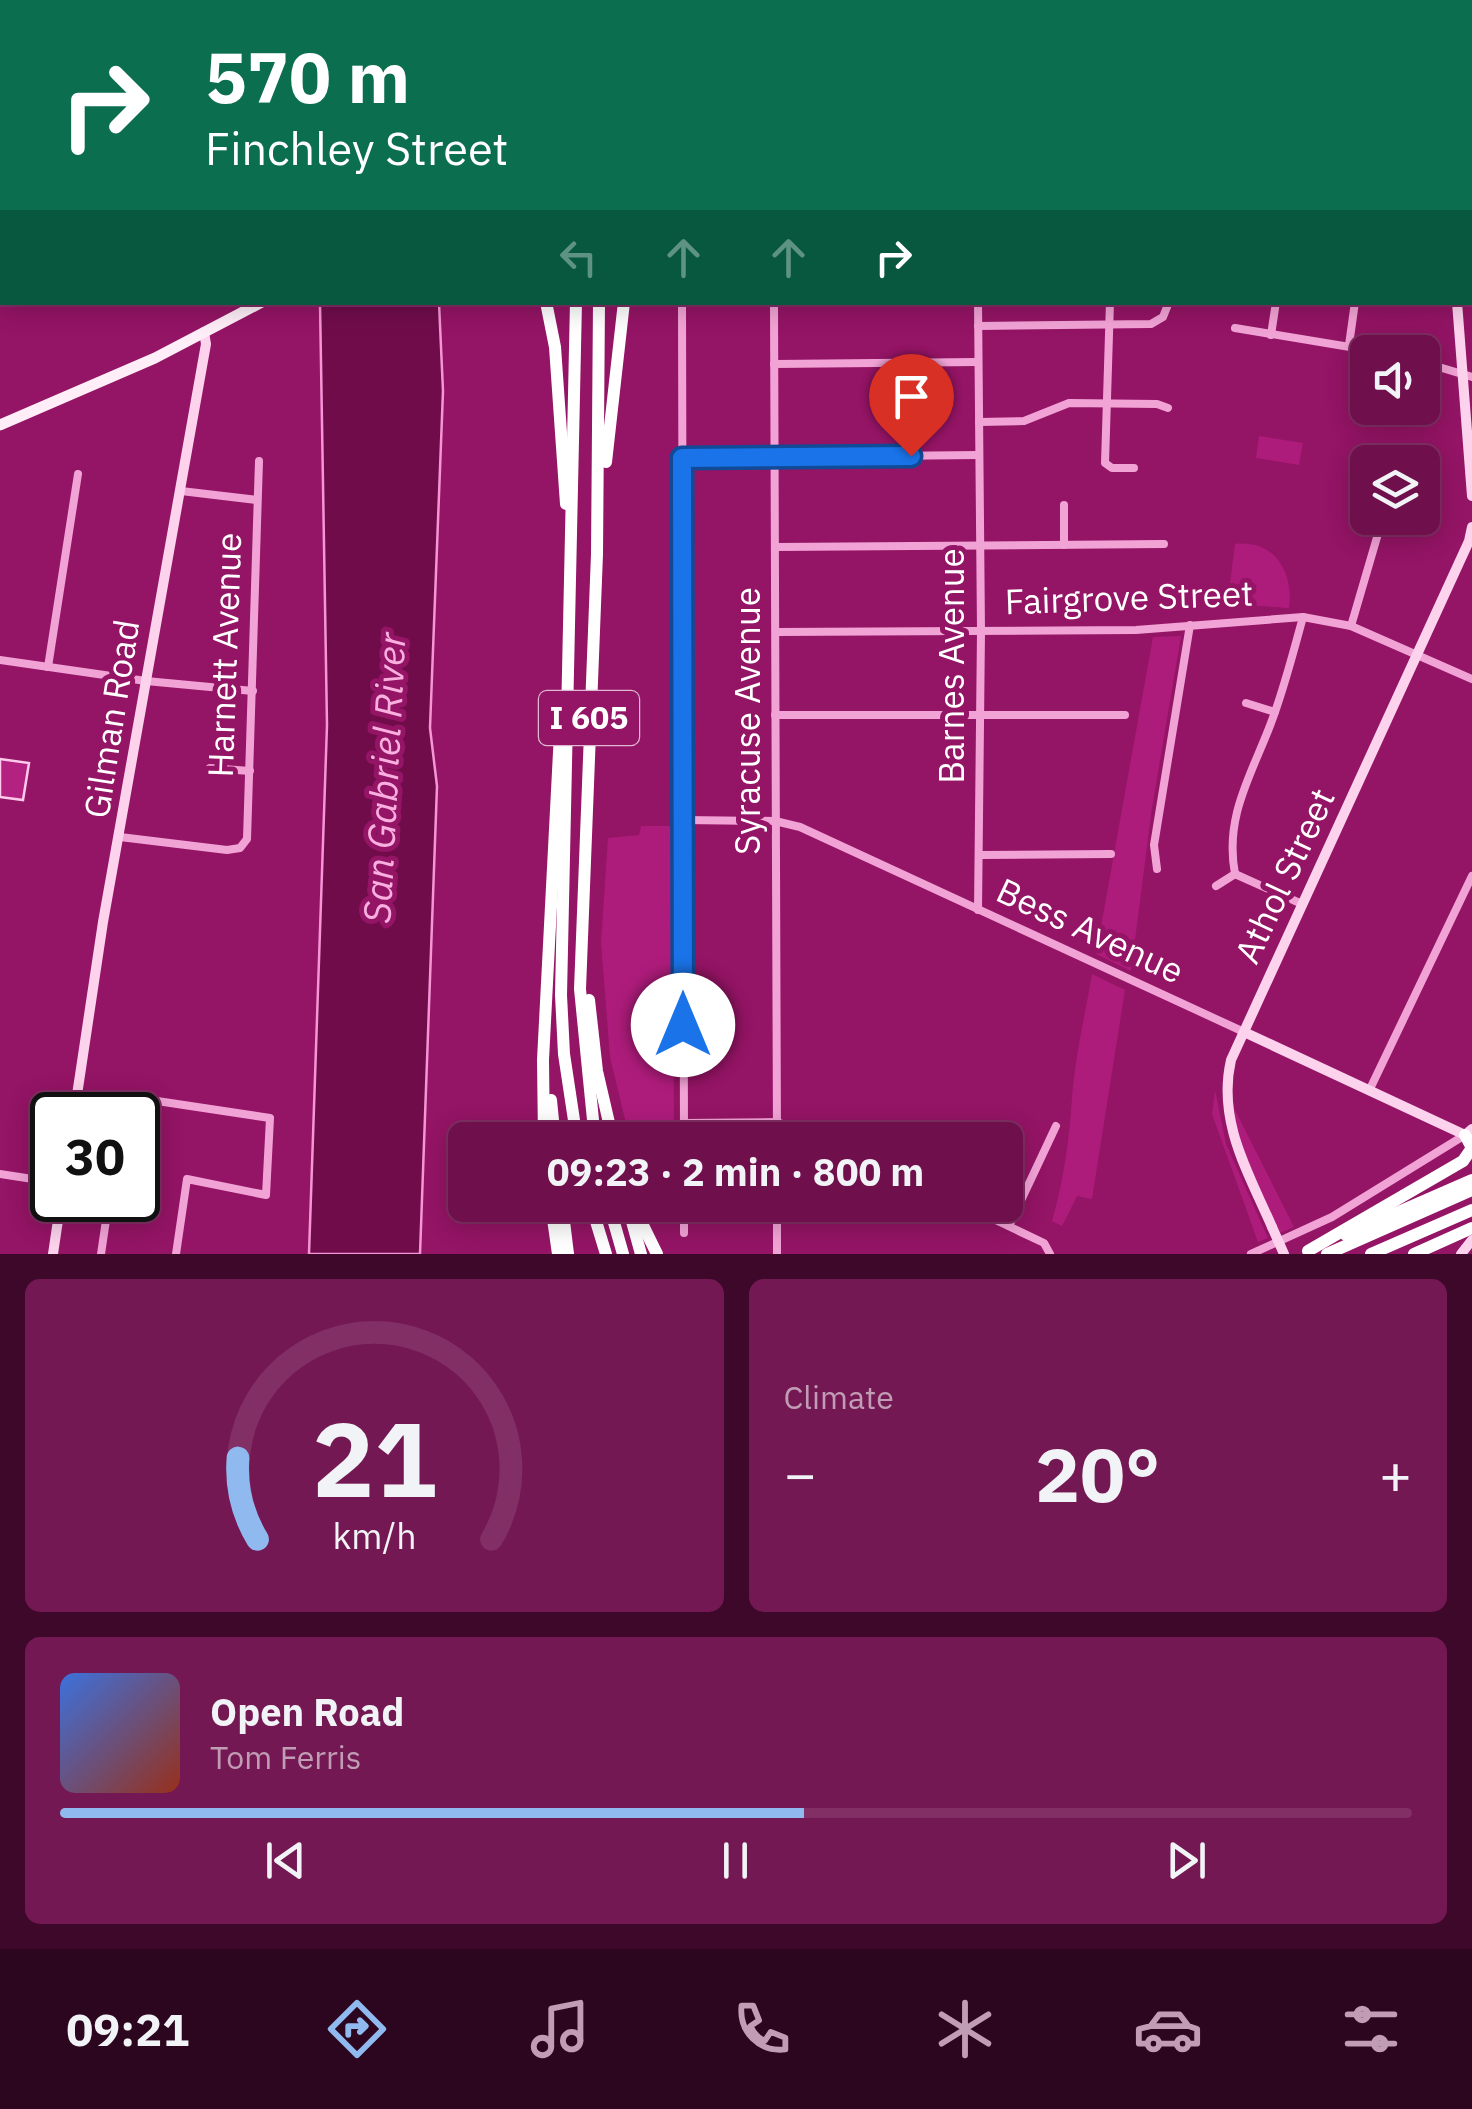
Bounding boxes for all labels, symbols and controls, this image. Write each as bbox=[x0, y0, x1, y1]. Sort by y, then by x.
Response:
text: 570 m bbox=[205, 31, 410, 122]
icon: right bbox=[40, 40, 170, 170]
text: Finchley Street bbox=[205, 119, 508, 177]
icon: left bbox=[551, 230, 606, 285]
icon: ahead bbox=[656, 230, 711, 285]
icon: ahead bbox=[761, 230, 816, 285]
icon: right bbox=[866, 230, 921, 285]
map controls bbox=[1350, 335, 1440, 535]
button: sound bbox=[1350, 335, 1440, 425]
pin bbox=[869, 354, 954, 457]
icon: arrive bbox=[884, 369, 939, 424]
button: layers bbox=[1350, 445, 1440, 535]
street label: Harnett Avenue bbox=[197, 532, 251, 778]
street label: Barnes Avenue bbox=[928, 548, 974, 784]
street label: Fairgrove Street bbox=[1004, 570, 1254, 624]
street label: Syracuse Avenue bbox=[724, 587, 770, 855]
street label: Gilman Road bbox=[73, 616, 149, 821]
water label: San Gabriel River bbox=[351, 630, 416, 924]
road number: I 605 bbox=[539, 691, 639, 745]
street label: Athol Street bbox=[1224, 781, 1345, 970]
street label: Bess Avenue bbox=[990, 867, 1191, 993]
position arrow bbox=[631, 973, 735, 1077]
speed limit sign: 30 bbox=[30, 1092, 160, 1222]
text: 09:23 · 2 min · 800 m bbox=[547, 1147, 924, 1196]
text: Climate bbox=[784, 1376, 894, 1418]
text: 21 bbox=[312, 1390, 437, 1526]
text: 20° bbox=[1035, 1425, 1160, 1523]
text: − bbox=[784, 1438, 817, 1509]
text: + bbox=[1379, 1438, 1412, 1509]
text: km/h bbox=[332, 1512, 416, 1559]
text: Open Road bbox=[210, 1687, 404, 1736]
text: Tom Ferris bbox=[210, 1736, 361, 1778]
icon: previous bbox=[258, 1833, 313, 1888]
icon: pause bbox=[708, 1833, 763, 1888]
icon: next bbox=[1159, 1833, 1214, 1888]
icon: directions bbox=[322, 1994, 392, 2064]
icon: music bbox=[525, 1994, 595, 2064]
icon: phone bbox=[727, 1994, 797, 2064]
icon: climate bbox=[930, 1994, 1000, 2064]
icon: car bbox=[1133, 1994, 1203, 2064]
icon: filters bbox=[1336, 1994, 1406, 2064]
text: 09:21 bbox=[66, 2000, 189, 2058]

